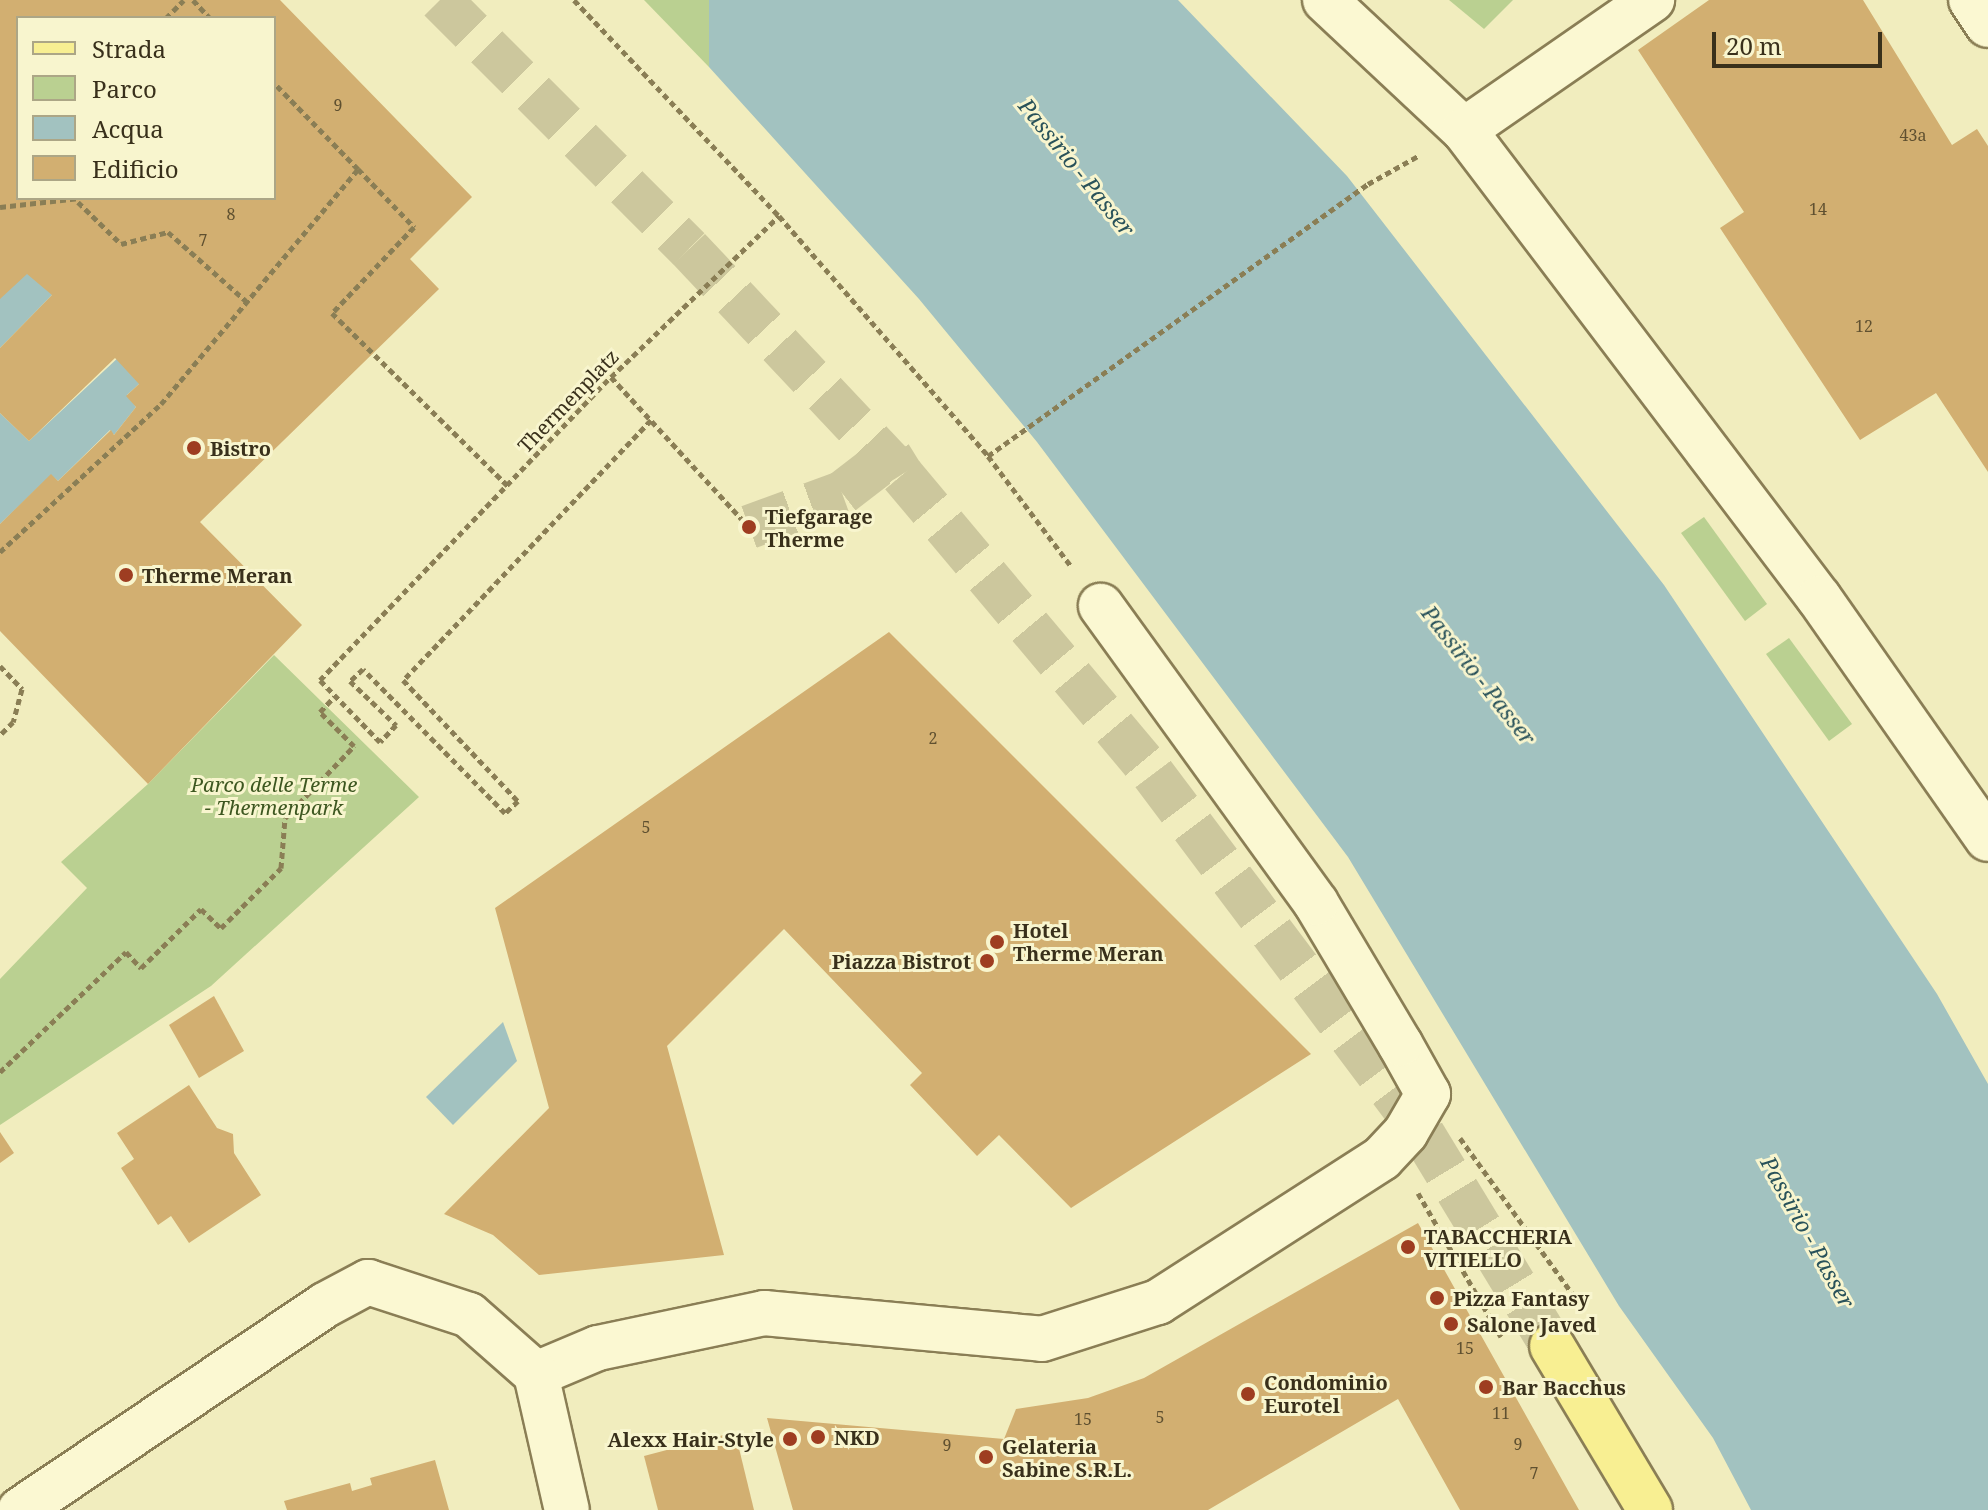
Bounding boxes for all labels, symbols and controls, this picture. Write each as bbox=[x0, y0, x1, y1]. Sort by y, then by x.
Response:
legend bbox=[16, 16, 276, 200]
scale bar bbox=[1716, 16, 1886, 66]
text: 20 m bbox=[1726, 29, 1782, 62]
text: Strada bbox=[92, 32, 166, 65]
text: Parco bbox=[92, 72, 157, 105]
water label: Passirio - Passer bbox=[1013, 93, 1141, 241]
house number: 9 bbox=[334, 95, 342, 115]
text: Acqua bbox=[92, 112, 164, 145]
house number: 43a bbox=[1900, 125, 1926, 145]
text: Edificio bbox=[92, 152, 179, 185]
house number: 14 bbox=[1809, 199, 1827, 219]
house number: 8 bbox=[227, 204, 235, 224]
house number: 7 bbox=[199, 230, 207, 250]
house number: 12 bbox=[1855, 316, 1873, 336]
street label: Thermenplatz bbox=[513, 344, 623, 458]
place label: Bistro bbox=[210, 436, 271, 460]
marker: Bistro bbox=[185, 439, 203, 457]
place label: Tiefgarage Therme bbox=[765, 504, 873, 551]
marker: Tiefgarage Therme bbox=[740, 518, 758, 536]
place label: Therme Meran bbox=[142, 563, 293, 587]
marker: Therme Meran bbox=[117, 566, 135, 584]
water label: Passirio - Passer bbox=[1416, 600, 1542, 750]
house number: 2 bbox=[929, 728, 937, 748]
park label: Parco delle Terme - Thermenpark bbox=[191, 772, 357, 819]
house number: 5 bbox=[642, 817, 650, 837]
place label: Hotel Therme Meran bbox=[1013, 918, 1164, 965]
marker: Hotel Therme Meran bbox=[988, 933, 1006, 951]
place label: Piazza Bistrot bbox=[832, 949, 971, 973]
marker: Piazza Bistrot bbox=[978, 952, 996, 970]
water label: Passirio - Passer bbox=[1755, 1152, 1861, 1312]
place label: TABACCHERIA VITIELLO bbox=[1424, 1224, 1572, 1271]
marker: TABACCHERIA VITIELLO bbox=[1399, 1238, 1417, 1256]
place label: Pizza Fantasy bbox=[1453, 1286, 1589, 1310]
marker: Pizza Fantasy bbox=[1428, 1289, 1446, 1307]
place label: Salone Javed bbox=[1467, 1312, 1596, 1336]
marker: Salone Javed bbox=[1442, 1315, 1460, 1333]
house number: 15 bbox=[1456, 1338, 1474, 1358]
place label: Condominio Eurotel bbox=[1264, 1370, 1388, 1417]
place label: Bar Bacchus bbox=[1502, 1375, 1626, 1399]
marker: Bar Bacchus bbox=[1477, 1378, 1495, 1396]
marker: Condominio Eurotel bbox=[1239, 1385, 1257, 1403]
house number: 11 bbox=[1492, 1403, 1510, 1423]
house number: 5 bbox=[1156, 1407, 1164, 1427]
house number: 15 bbox=[1074, 1409, 1092, 1429]
place label: NKD bbox=[834, 1425, 880, 1449]
place label: Alexx Hair-Style bbox=[608, 1427, 774, 1451]
marker: NKD bbox=[809, 1428, 827, 1446]
marker: Alexx Hair-Style bbox=[781, 1430, 799, 1448]
place label: Gelateria Sabine S.R.L. bbox=[1002, 1434, 1132, 1481]
house number: 9 bbox=[1514, 1434, 1522, 1454]
house number: 9 bbox=[943, 1435, 951, 1455]
marker: Gelateria Sabine S.R.L. bbox=[977, 1448, 995, 1466]
house number: 7 bbox=[1530, 1463, 1538, 1483]

